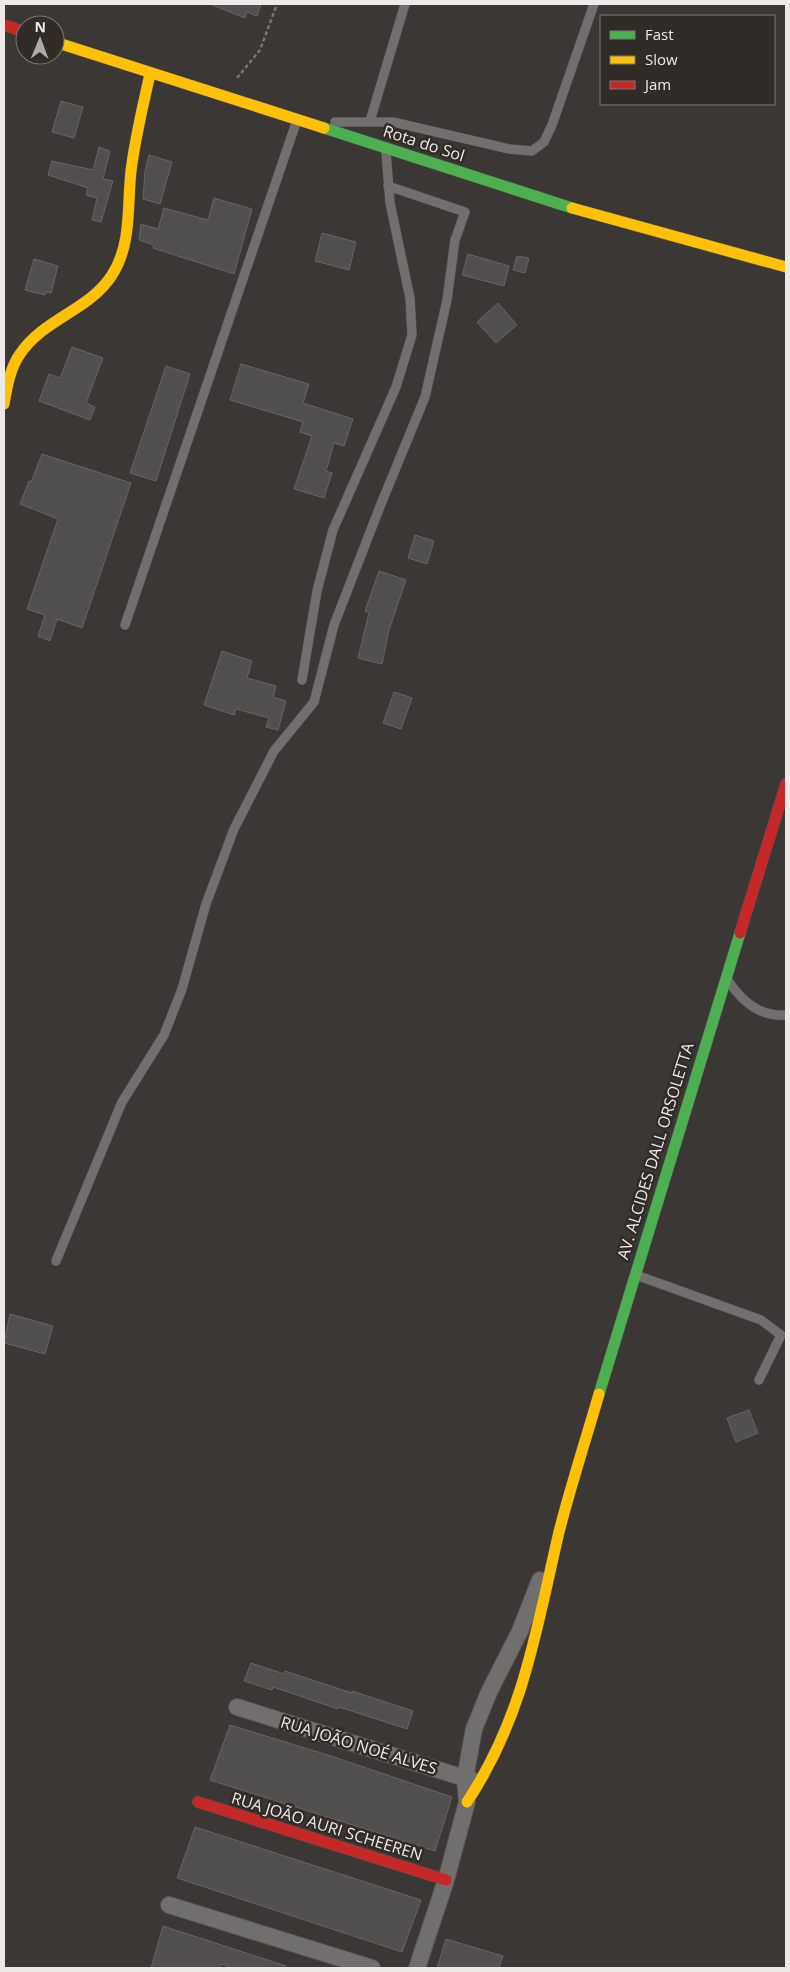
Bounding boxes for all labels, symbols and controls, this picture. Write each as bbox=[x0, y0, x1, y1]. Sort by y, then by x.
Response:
north arrow bbox=[15, 15, 65, 65]
legend bbox=[600, 15, 775, 105]
text: N bbox=[34, 17, 46, 36]
text: Fast bbox=[645, 24, 674, 44]
text: Slow bbox=[645, 49, 678, 69]
text: Jam bbox=[643, 74, 671, 94]
street label: Rota do Sol bbox=[381, 120, 467, 166]
street label: AV. ALCIDES DALL ORSOLETTA bbox=[612, 1039, 699, 1262]
street label: RUA JOÃO NOÉ ALVES bbox=[278, 1711, 440, 1779]
street label: RUA JOÃO AURI SCHEEREN bbox=[229, 1786, 425, 1866]

